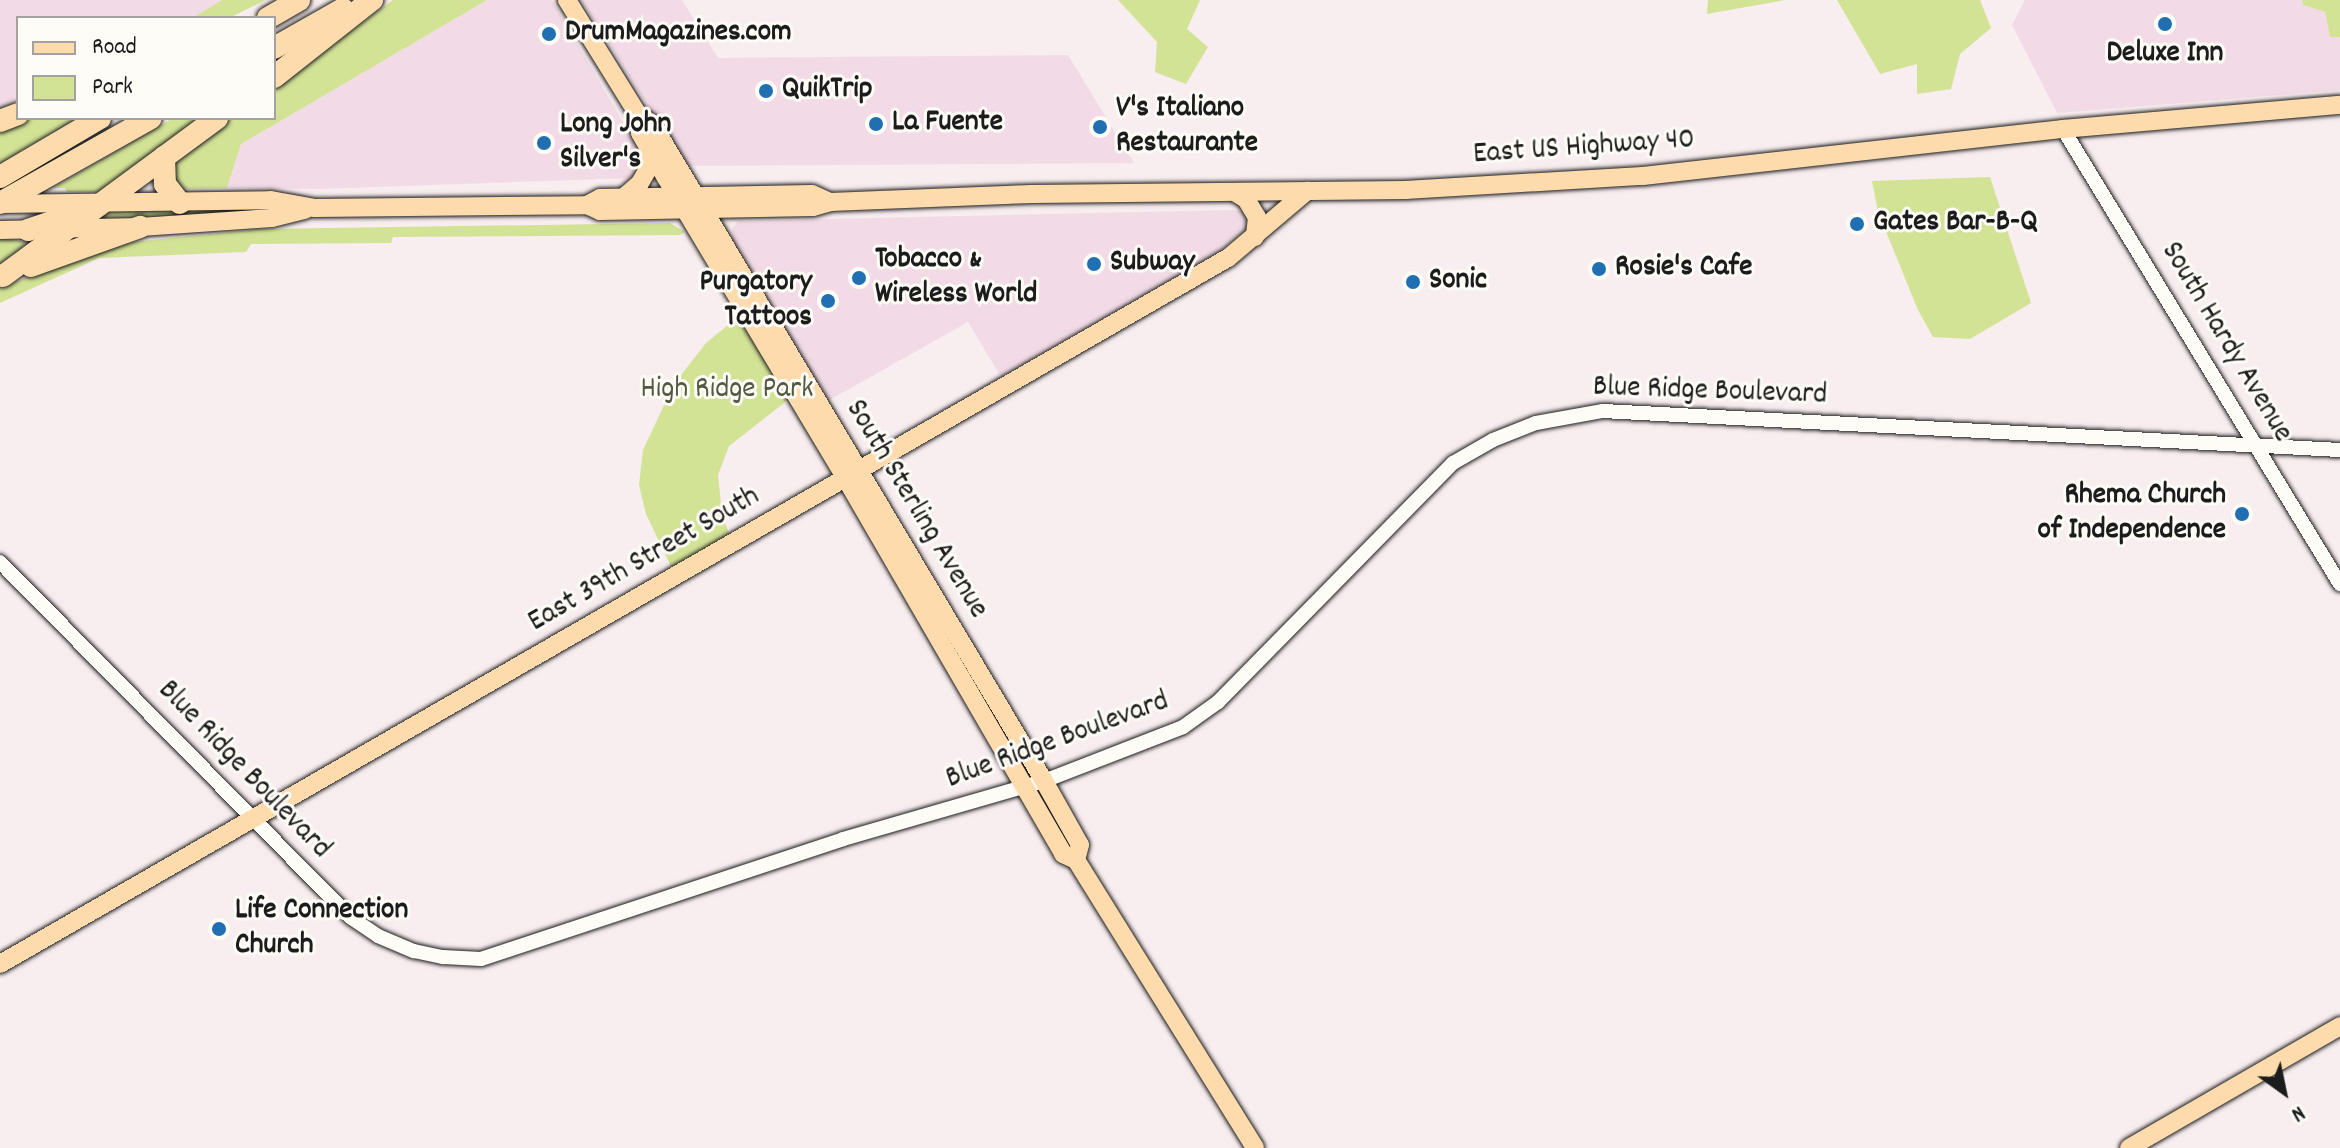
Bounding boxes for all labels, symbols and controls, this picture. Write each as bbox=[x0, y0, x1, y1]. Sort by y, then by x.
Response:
marker: Deluxe Inn bbox=[2156, 15, 2174, 33]
legend bbox=[16, 16, 276, 120]
place label: DrumMagazines.com bbox=[565, 16, 792, 52]
marker: DrumMagazines.com bbox=[540, 25, 558, 43]
text: Road bbox=[92, 31, 137, 65]
place label: Deluxe Inn bbox=[2107, 37, 2223, 73]
text: Park bbox=[92, 71, 133, 105]
place label: QuikTrip bbox=[782, 73, 873, 109]
marker: QuikTrip bbox=[757, 82, 775, 100]
place label: V's Italiano Restaurante bbox=[1116, 92, 1258, 162]
place label: La Fuente bbox=[892, 106, 1003, 142]
place label: Long John Silver's bbox=[560, 108, 671, 178]
marker: La Fuente bbox=[867, 115, 885, 133]
marker: V's Italiano Restaurante bbox=[1091, 118, 1109, 136]
street label: East US Highway 40 bbox=[1472, 123, 1696, 175]
marker: Long John Silver's bbox=[535, 134, 553, 152]
place label: Gates Bar-B-Q bbox=[1873, 206, 2038, 242]
marker: Gates Bar-B-Q bbox=[1848, 215, 1866, 233]
street label: South Hardy Avenue bbox=[2151, 236, 2299, 450]
place label: Tobacco & Wireless World bbox=[875, 243, 1037, 314]
place label: Subway bbox=[1110, 246, 1195, 282]
place label: Rosie's Cafe bbox=[1615, 251, 1752, 287]
marker: Subway bbox=[1085, 255, 1103, 273]
marker: Rosie's Cafe bbox=[1590, 260, 1608, 278]
place label: Sonic bbox=[1429, 264, 1487, 300]
place label: Purgatory Tattoos bbox=[699, 266, 812, 336]
marker: Tobacco & Wireless World bbox=[850, 269, 868, 287]
marker: Sonic bbox=[1404, 273, 1422, 291]
marker: Purgatory Tattoos bbox=[819, 292, 837, 310]
street label: Blue Ridge Boulevard bbox=[1592, 371, 1828, 415]
park label: High Ridge Park bbox=[640, 373, 814, 409]
street label: South Sterling Avenue bbox=[836, 394, 994, 626]
place label: Rhema Church of Independence bbox=[2038, 479, 2226, 550]
street label: East 39th Street South bbox=[523, 480, 767, 642]
marker: Rhema Church of Independence bbox=[2233, 505, 2251, 523]
street label: Blue Ridge Boulevard bbox=[149, 674, 337, 868]
street label: Blue Ridge Boulevard bbox=[942, 685, 1174, 799]
place label: Life Connection Church bbox=[235, 894, 408, 964]
marker: Life Connection Church bbox=[210, 920, 228, 938]
north arrow bbox=[2244, 1052, 2324, 1132]
text: N bbox=[2284, 1097, 2310, 1129]

